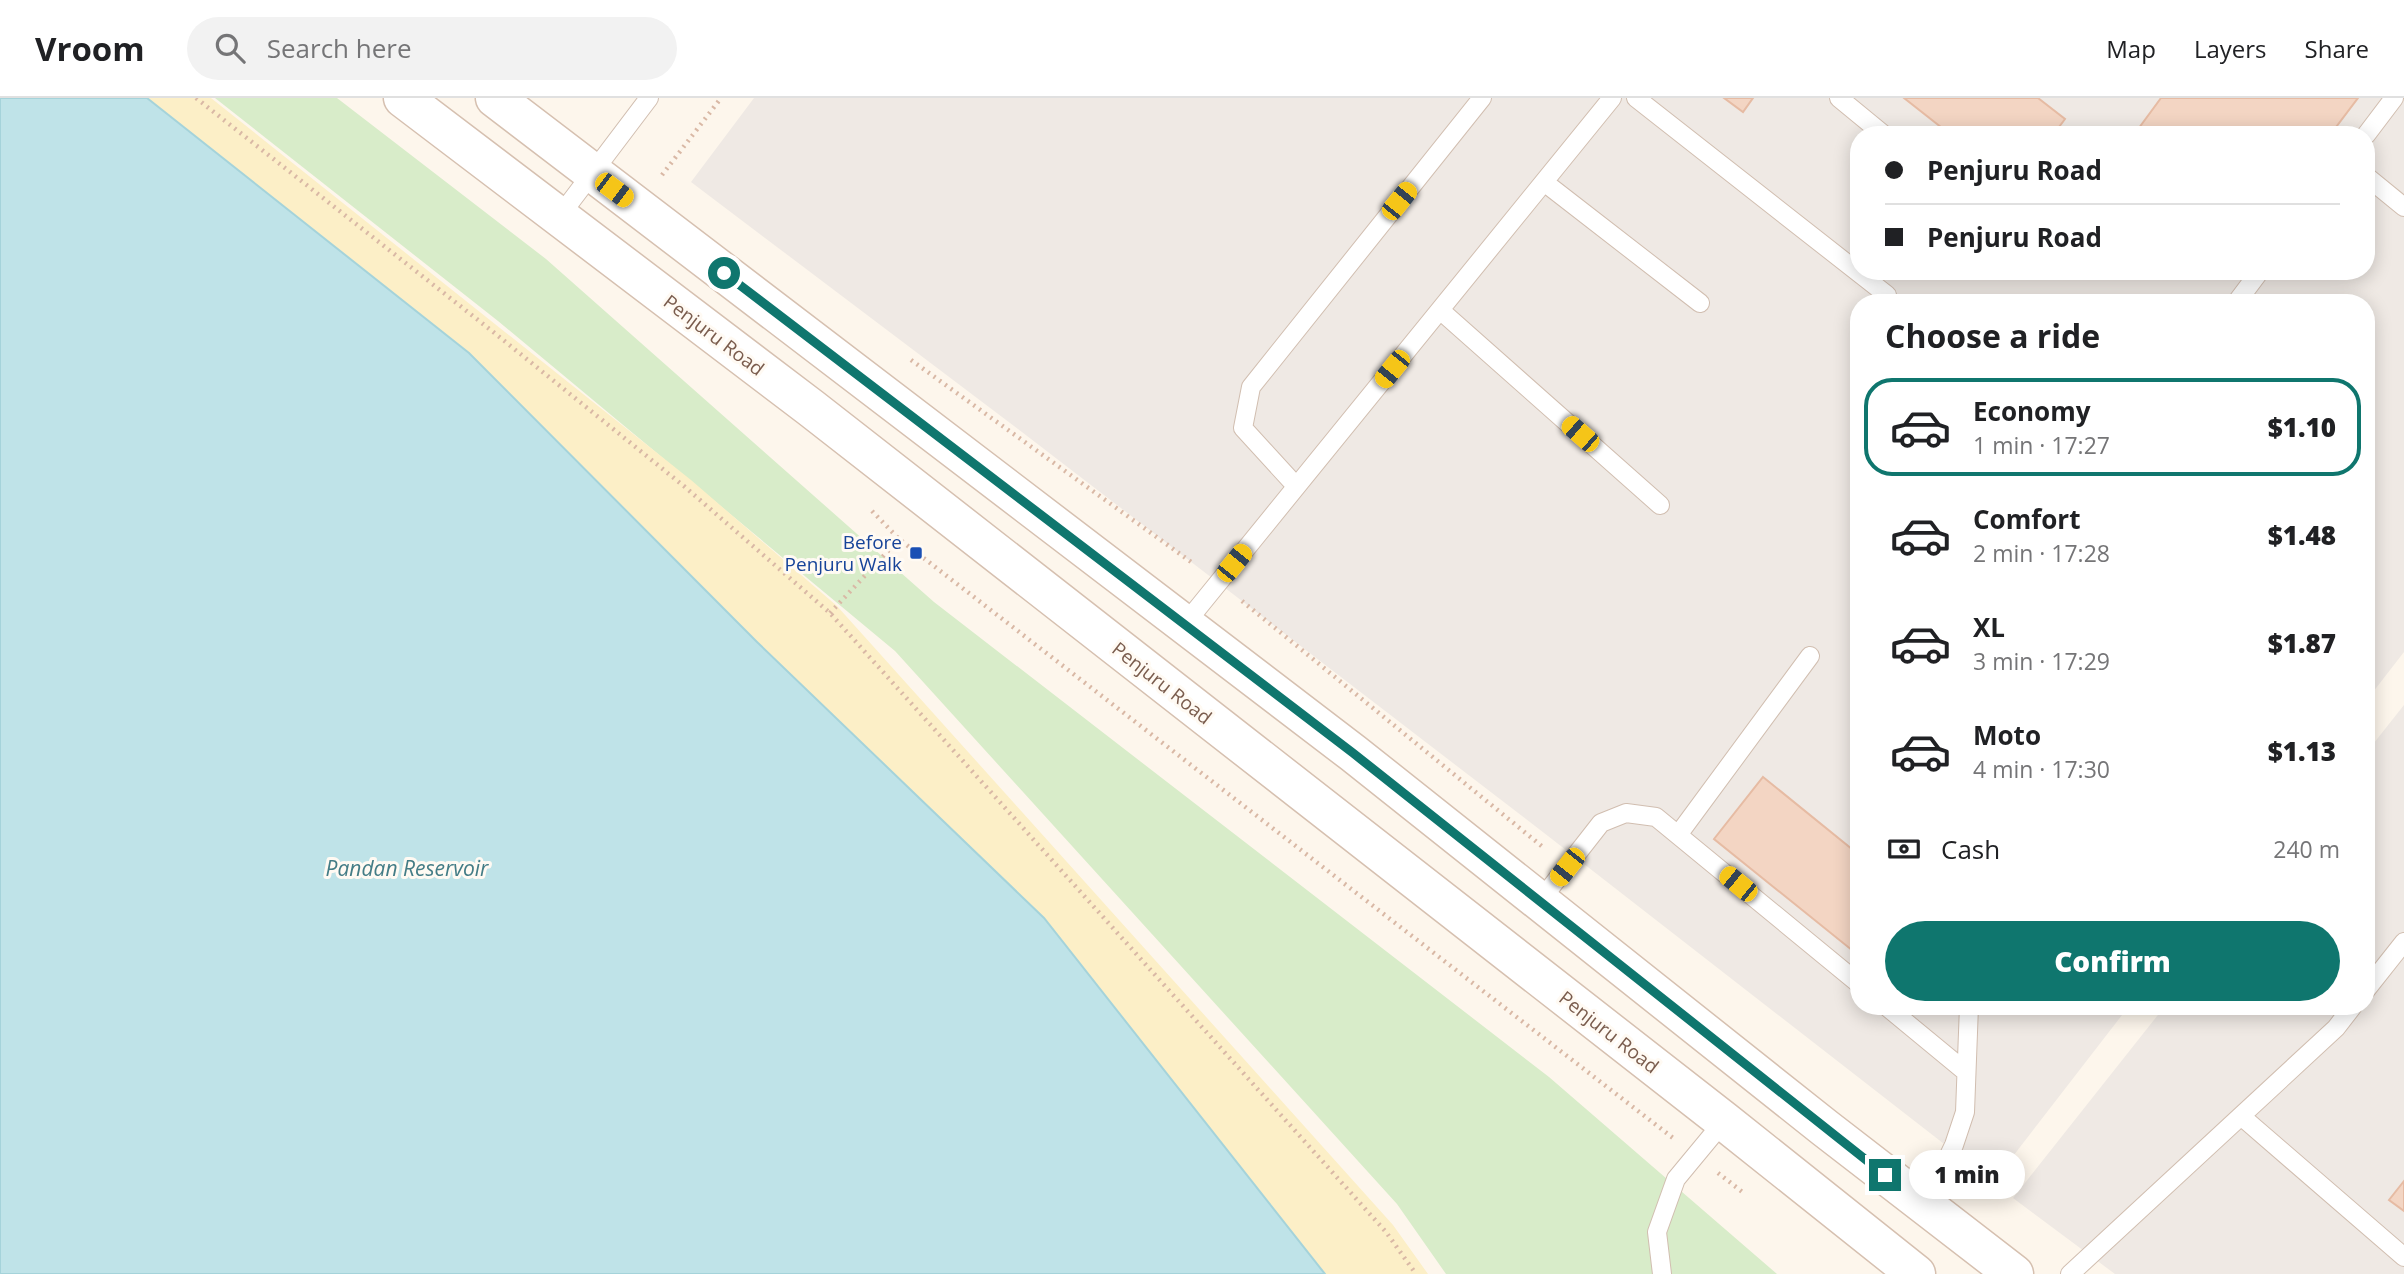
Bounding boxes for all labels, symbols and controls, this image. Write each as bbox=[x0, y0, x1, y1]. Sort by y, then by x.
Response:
search box bbox=[187, 17, 677, 80]
text: Vroom bbox=[35, 26, 145, 71]
icon: search bbox=[211, 29, 249, 67]
text: Search here bbox=[267, 30, 412, 66]
text: Map bbox=[2106, 32, 2156, 65]
text: Layers bbox=[2194, 32, 2267, 65]
text: Share bbox=[2305, 32, 2369, 65]
text: Penjuru Road bbox=[1927, 152, 2102, 188]
car bbox=[591, 169, 638, 211]
car bbox=[1378, 178, 1421, 224]
text: Penjuru Road bbox=[1927, 219, 2102, 255]
route start bbox=[708, 257, 740, 289]
street label: Penjuru Road bbox=[658, 289, 770, 381]
text: Choose a ride bbox=[1885, 314, 2100, 357]
car bbox=[1371, 346, 1414, 392]
text: Economy bbox=[1973, 393, 2091, 429]
icon: car bbox=[1889, 396, 1952, 459]
text: $1.10 bbox=[2268, 409, 2336, 445]
car bbox=[1558, 412, 1603, 456]
text: 1 min · 17:27 bbox=[1973, 429, 2110, 461]
text: Comfort bbox=[1973, 501, 2080, 537]
icon: car bbox=[1889, 504, 1952, 567]
text: $1.48 bbox=[2268, 517, 2336, 553]
place label: Before Penjuru Walk bbox=[785, 529, 902, 577]
text: 2 min · 17:28 bbox=[1973, 537, 2110, 569]
car bbox=[1213, 540, 1256, 586]
marker: Before Penjuru Walk bbox=[908, 545, 924, 561]
text: XL bbox=[1973, 609, 2005, 645]
icon: car bbox=[1889, 612, 1952, 675]
text: $1.87 bbox=[2268, 625, 2336, 661]
street label: Penjuru Road bbox=[1107, 636, 1217, 730]
text: 3 min · 17:29 bbox=[1973, 645, 2110, 677]
text: Moto bbox=[1973, 717, 2041, 753]
icon: car bbox=[1889, 720, 1952, 783]
text: $1.13 bbox=[2268, 733, 2336, 769]
text: 4 min · 17:30 bbox=[1973, 753, 2110, 785]
icon: cash bbox=[1885, 830, 1923, 868]
text: Cash bbox=[1941, 831, 2000, 867]
text: 240 m bbox=[2273, 833, 2340, 865]
car bbox=[1546, 844, 1589, 890]
water label: Pandan Reservoir bbox=[326, 854, 489, 882]
car bbox=[1716, 863, 1761, 905]
button: Confirm bbox=[1885, 921, 2340, 1001]
street label: Penjuru Road bbox=[1554, 985, 1664, 1079]
callout: 1 min bbox=[1910, 1150, 2025, 1200]
text: 1 min bbox=[1934, 1158, 2000, 1190]
route end bbox=[1869, 1159, 1901, 1191]

